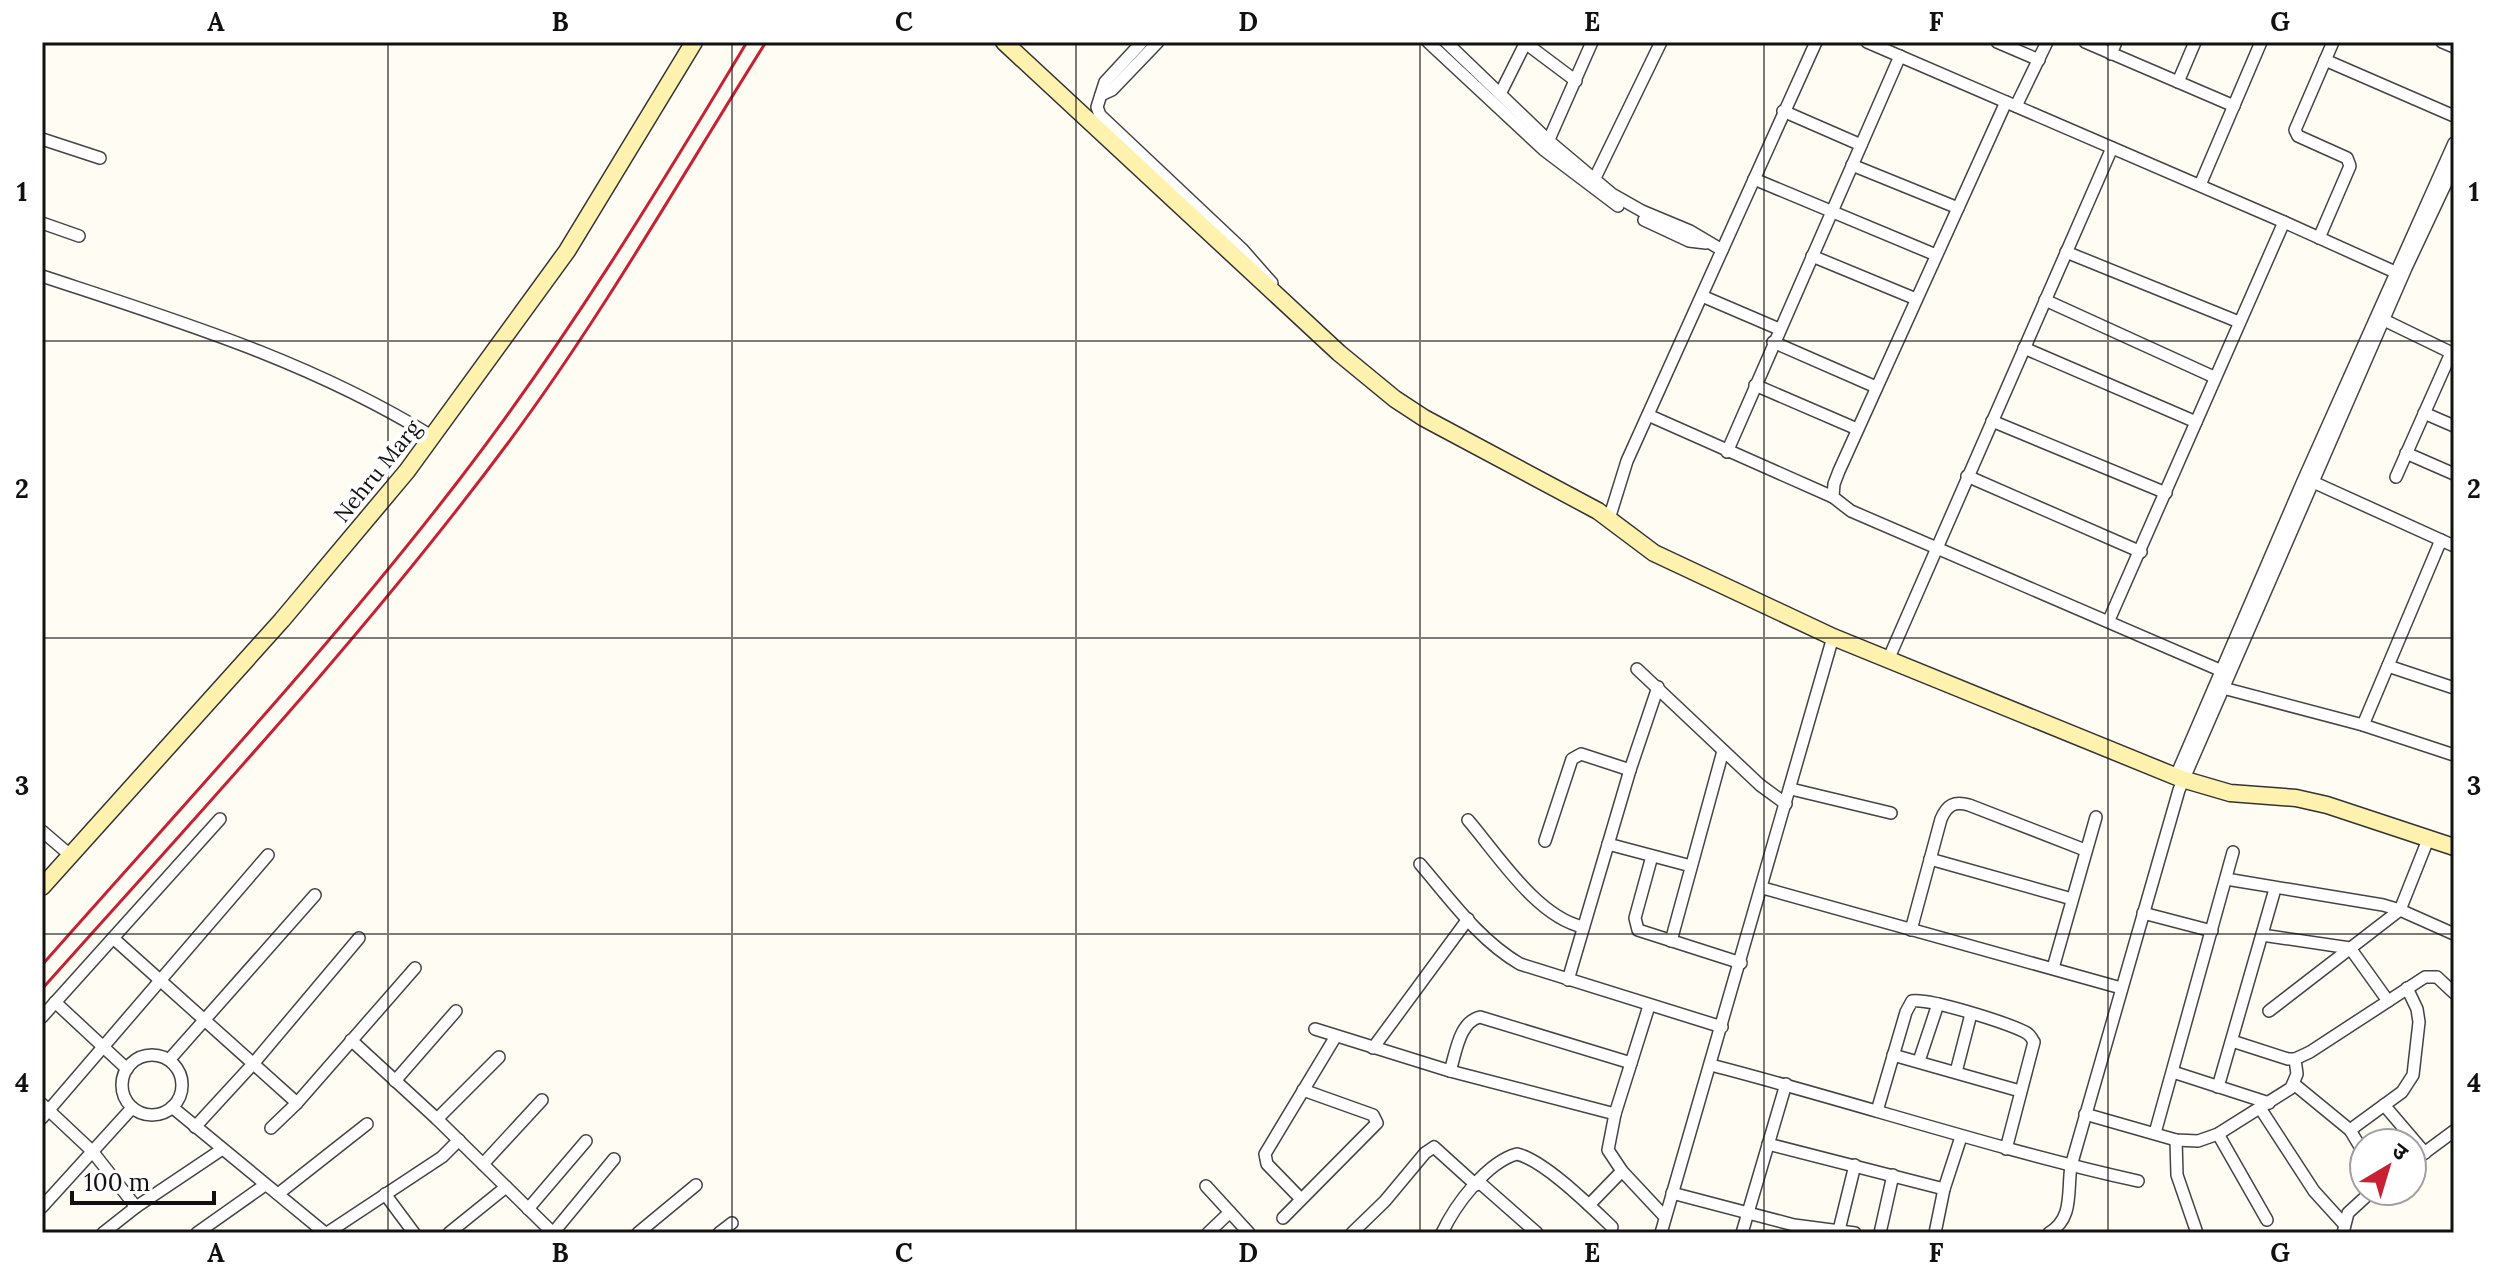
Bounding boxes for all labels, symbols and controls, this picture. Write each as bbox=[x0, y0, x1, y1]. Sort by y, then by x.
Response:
text: A bbox=[207, 5, 225, 38]
text: B bbox=[551, 5, 569, 38]
text: C bbox=[895, 5, 913, 38]
text: D bbox=[1238, 5, 1258, 38]
text: E bbox=[1584, 5, 1600, 38]
text: F bbox=[1929, 5, 1944, 38]
text: G bbox=[2270, 5, 2290, 38]
text: 1 bbox=[17, 175, 27, 208]
text: 1 bbox=[2469, 175, 2479, 208]
street label: Nehru Marg bbox=[327, 414, 427, 528]
text: 2 bbox=[15, 472, 29, 505]
text: 2 bbox=[2467, 472, 2481, 505]
text: 3 bbox=[15, 769, 29, 802]
text: 3 bbox=[2467, 769, 2481, 802]
text: 4 bbox=[15, 1066, 29, 1099]
text: 4 bbox=[2467, 1066, 2481, 1099]
north arrow bbox=[2348, 1127, 2428, 1207]
text: उ bbox=[2387, 1136, 2415, 1167]
scale bar bbox=[72, 1155, 214, 1205]
text: 100 m bbox=[84, 1167, 150, 1198]
text: A bbox=[207, 1236, 225, 1269]
text: B bbox=[551, 1236, 569, 1269]
text: C bbox=[895, 1236, 913, 1269]
text: D bbox=[1238, 1236, 1258, 1269]
text: E bbox=[1584, 1236, 1600, 1269]
text: F bbox=[1929, 1236, 1944, 1269]
text: G bbox=[2270, 1236, 2290, 1269]

